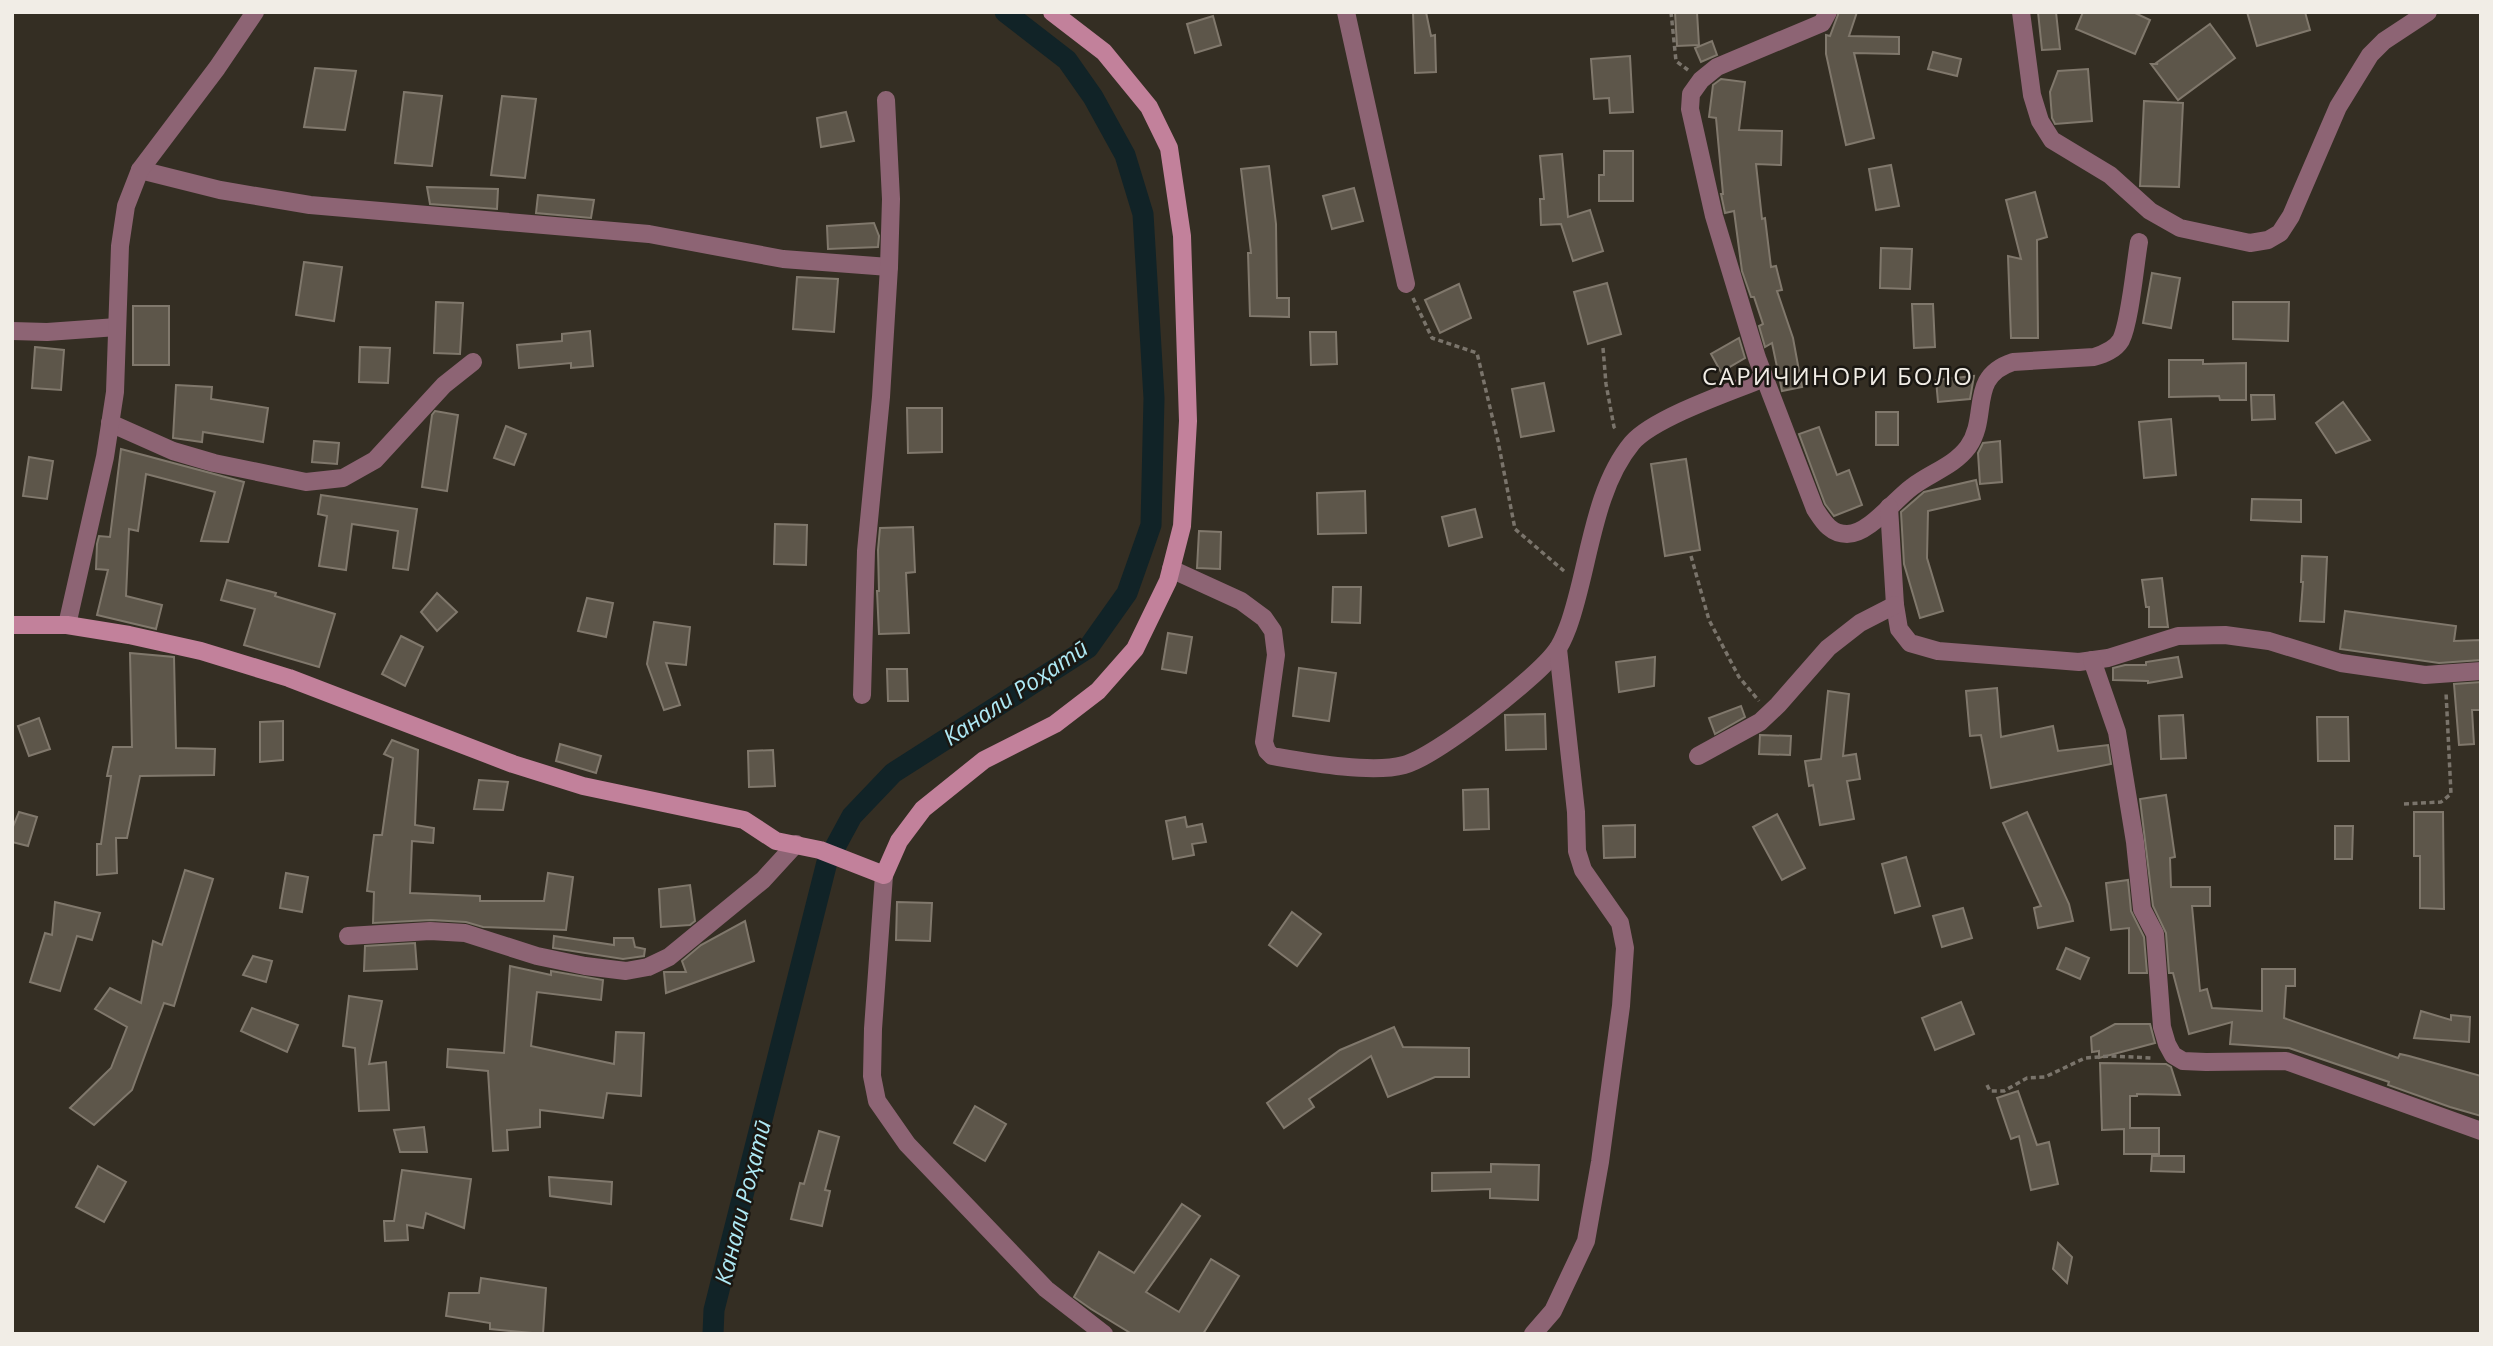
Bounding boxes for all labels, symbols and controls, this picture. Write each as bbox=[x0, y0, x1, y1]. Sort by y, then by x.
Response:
district label: САРИЧИНОРИ БОЛО bbox=[1702, 359, 1974, 392]
water label: Канали Роҳатӣ bbox=[936, 632, 1094, 752]
water label: Канали Роҳатӣ bbox=[706, 1116, 778, 1288]

